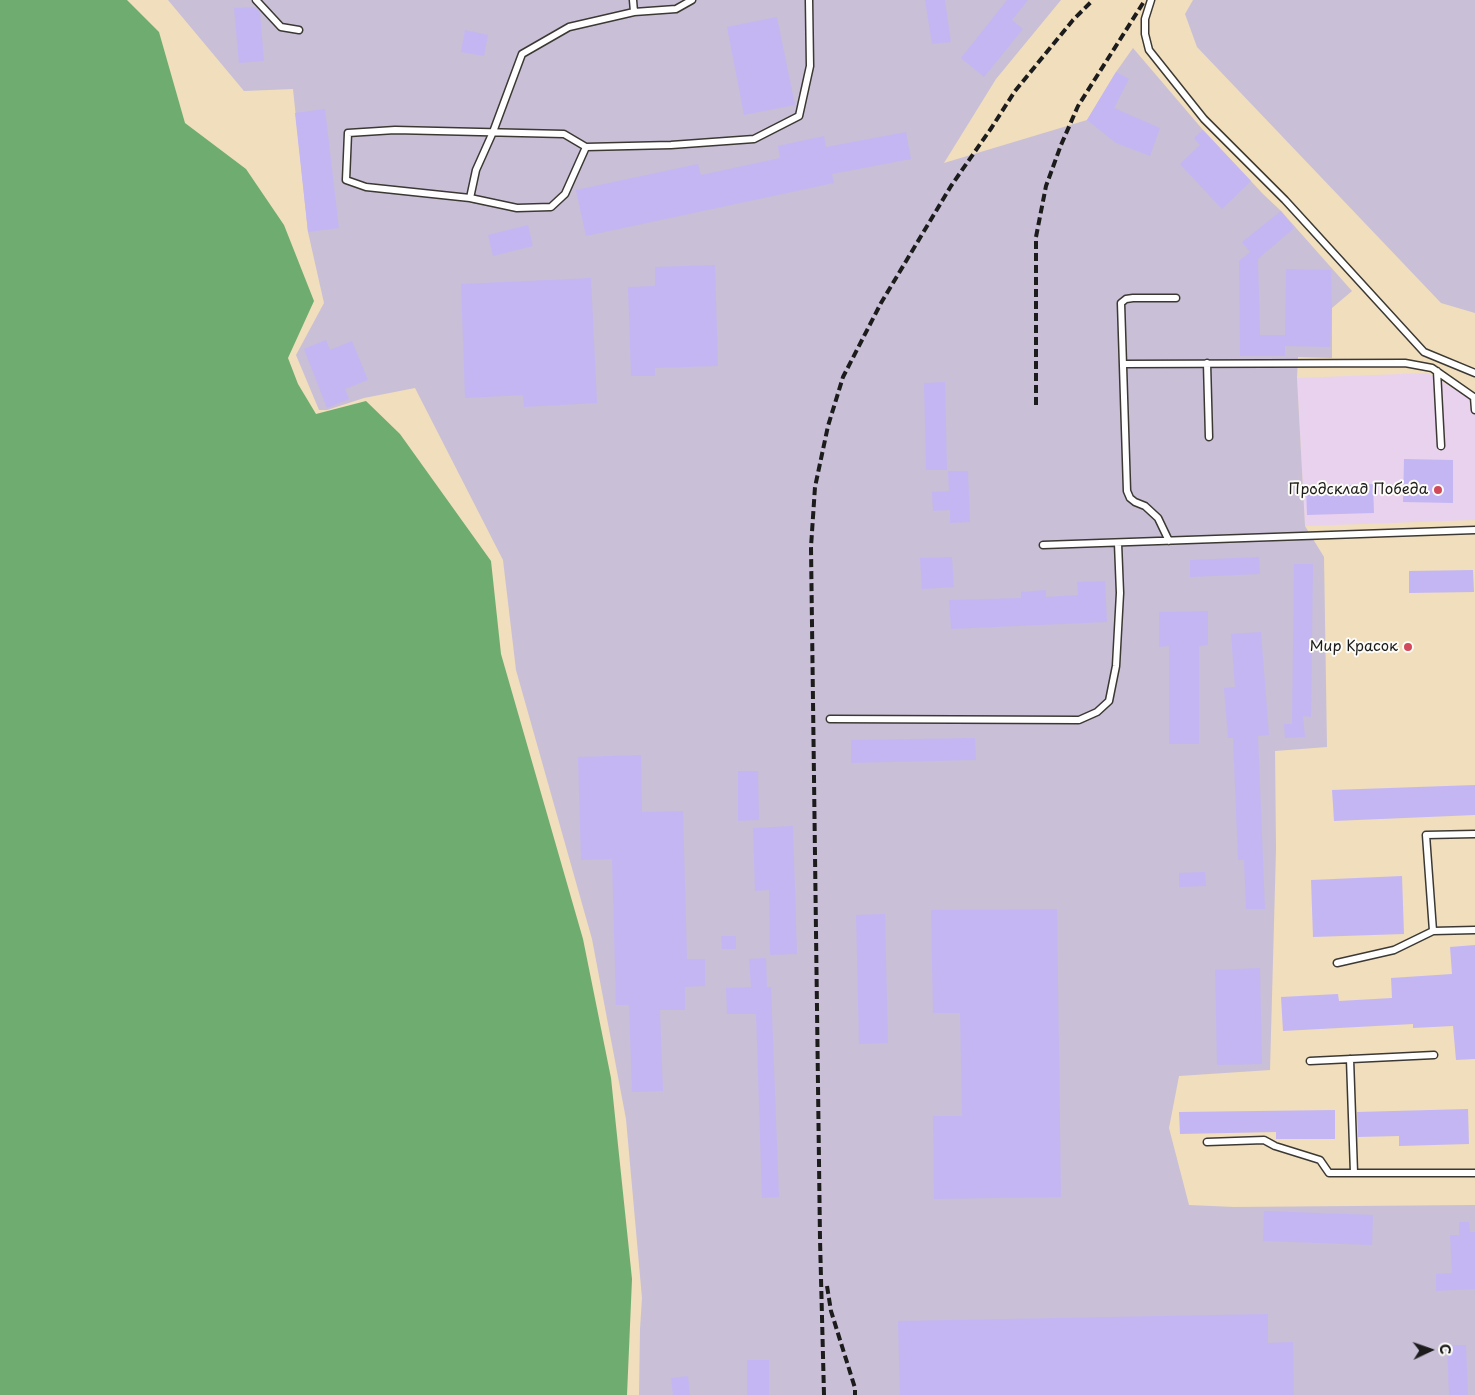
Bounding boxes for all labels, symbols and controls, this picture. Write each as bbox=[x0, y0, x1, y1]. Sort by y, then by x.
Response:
place label: Продсклад Победа bbox=[1289, 481, 1428, 499]
marker: Продсклад Победа bbox=[1432, 484, 1444, 496]
place label: Мир Красок bbox=[1309, 638, 1398, 656]
marker: Мир Красок bbox=[1402, 641, 1414, 653]
north arrow bbox=[1405, 1325, 1455, 1375]
text: С bbox=[1435, 1343, 1456, 1355]

